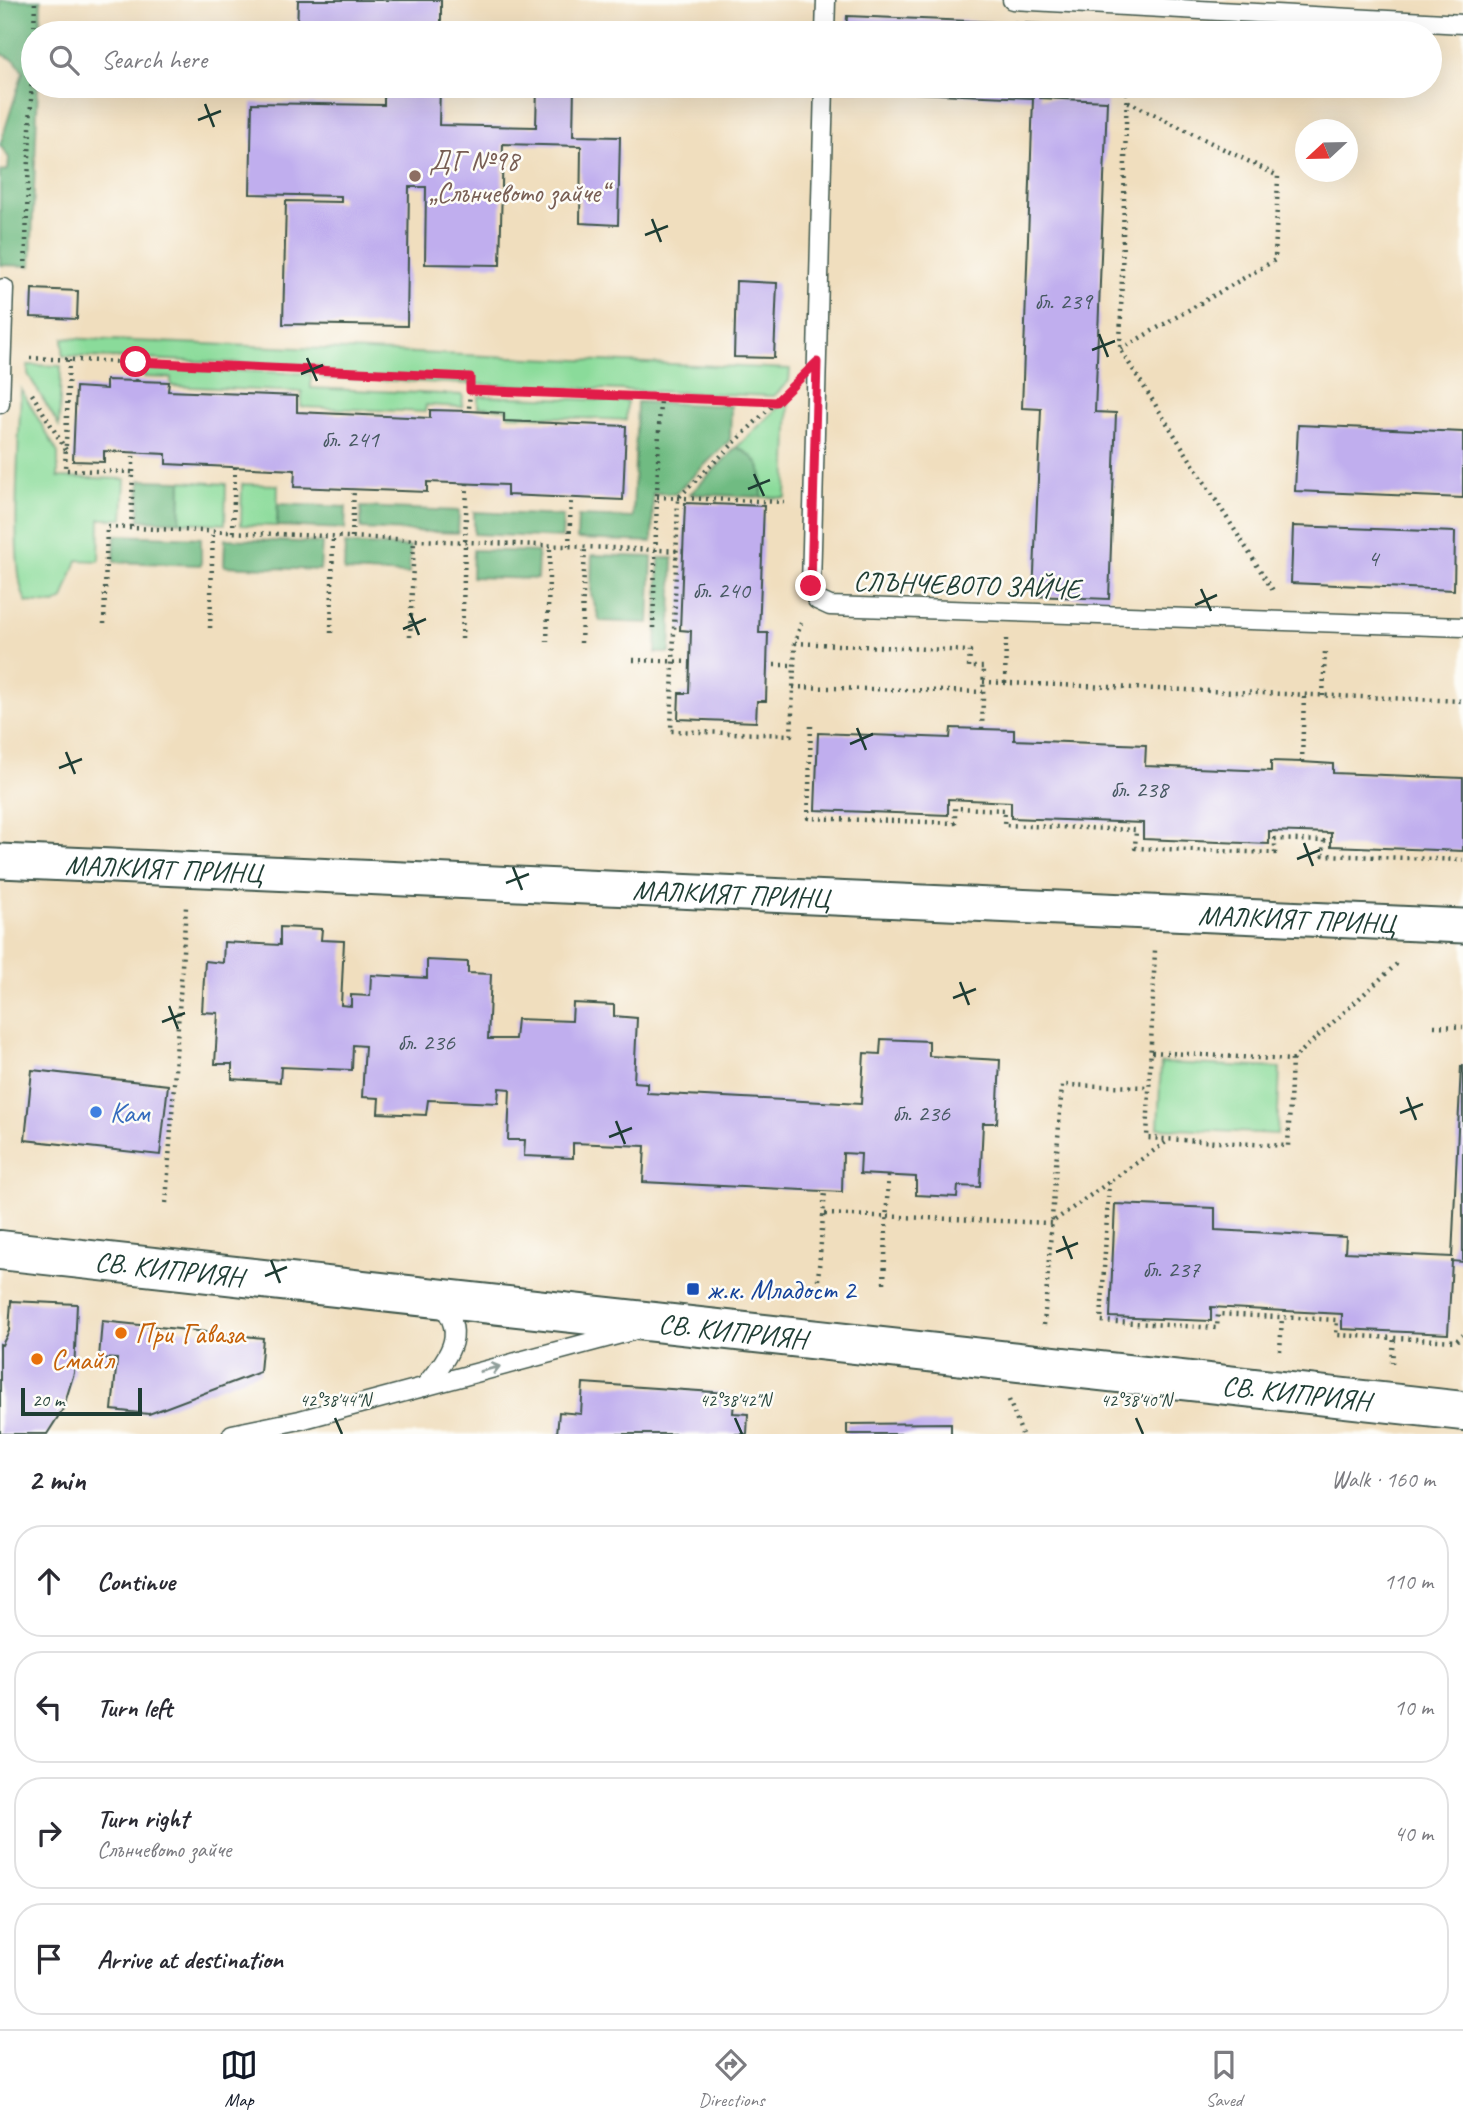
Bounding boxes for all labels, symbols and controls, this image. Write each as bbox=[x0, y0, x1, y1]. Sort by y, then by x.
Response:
search box bbox=[21, 21, 1442, 98]
icon: search bbox=[45, 41, 83, 79]
text: Search here bbox=[101, 43, 207, 76]
north arrow bbox=[1295, 119, 1358, 182]
place label: ДГ №98 „Слънчевото зайче“ bbox=[429, 143, 613, 210]
marker: ДГ №98 „Слънчевото зайче“ bbox=[407, 168, 423, 184]
house number: бл. 239 bbox=[1034, 286, 1094, 316]
route start bbox=[120, 346, 151, 377]
house number: бл. 241 bbox=[321, 424, 380, 454]
house number: 4 bbox=[1368, 543, 1381, 573]
street label: СЛЪНЧЕВОТО ЗАЙЧЕ bbox=[853, 563, 1084, 606]
route end bbox=[795, 570, 826, 601]
house number: бл. 240 bbox=[692, 575, 752, 605]
house number: бл. 238 bbox=[1110, 774, 1170, 804]
street label: МАЛКИЯТ ПРИНЦ bbox=[64, 847, 266, 891]
street label: МАЛКИЯТ ПРИНЦ bbox=[632, 872, 833, 916]
street label: МАЛКИЯТ ПРИНЦ bbox=[1197, 897, 1399, 941]
house number: бл. 236 bbox=[397, 1027, 456, 1057]
place label: Кам bbox=[110, 1095, 151, 1130]
house number: бл. 236 bbox=[892, 1098, 951, 1128]
marker: Кам bbox=[88, 1104, 104, 1120]
street label: СВ. КИПРИЯН bbox=[93, 1244, 249, 1295]
house number: бл. 237 bbox=[1142, 1254, 1201, 1284]
place label: ж.к. Младост 2 bbox=[707, 1272, 858, 1307]
marker: ж.к. Младост 2 bbox=[685, 1281, 701, 1297]
street label: СВ. КИПРИЯН bbox=[657, 1306, 812, 1357]
place label: При Гаваза bbox=[135, 1316, 247, 1351]
marker: При Гаваза bbox=[113, 1325, 129, 1341]
place label: Смайл bbox=[51, 1342, 116, 1377]
marker: Смайл bbox=[29, 1351, 45, 1367]
one-way arrow bbox=[478, 1362, 501, 1375]
street label: СВ. КИПРИЯН bbox=[1220, 1368, 1376, 1419]
scale bar bbox=[21, 1385, 142, 1417]
text: 20 m bbox=[32, 1388, 64, 1412]
text: 42°38'44"N bbox=[300, 1389, 374, 1411]
text: 42°38'42"N bbox=[700, 1389, 774, 1411]
text: 42°38'40"N bbox=[1101, 1389, 1175, 1411]
text: 2 min bbox=[28, 1461, 85, 1499]
text: Walk · 160 m bbox=[1331, 1465, 1435, 1494]
icon: ahead bbox=[30, 1562, 68, 1600]
text: Continue bbox=[97, 1565, 175, 1598]
text: 110 m bbox=[1384, 1567, 1433, 1596]
icon: left bbox=[30, 1688, 68, 1726]
text: Turn left bbox=[97, 1691, 172, 1724]
text: 10 m bbox=[1394, 1693, 1433, 1722]
text: Turn right bbox=[97, 1802, 188, 1835]
icon: right bbox=[30, 1814, 68, 1852]
text: 40 m bbox=[1394, 1819, 1433, 1848]
text: Слънчевото зайче bbox=[97, 1835, 231, 1864]
icon: arrive bbox=[30, 1940, 68, 1978]
text: Arrive at destination bbox=[97, 1943, 283, 1976]
tab: Map bbox=[220, 2046, 258, 2112]
tab: Directions bbox=[698, 2046, 765, 2112]
tab: Saved bbox=[1205, 2046, 1243, 2112]

